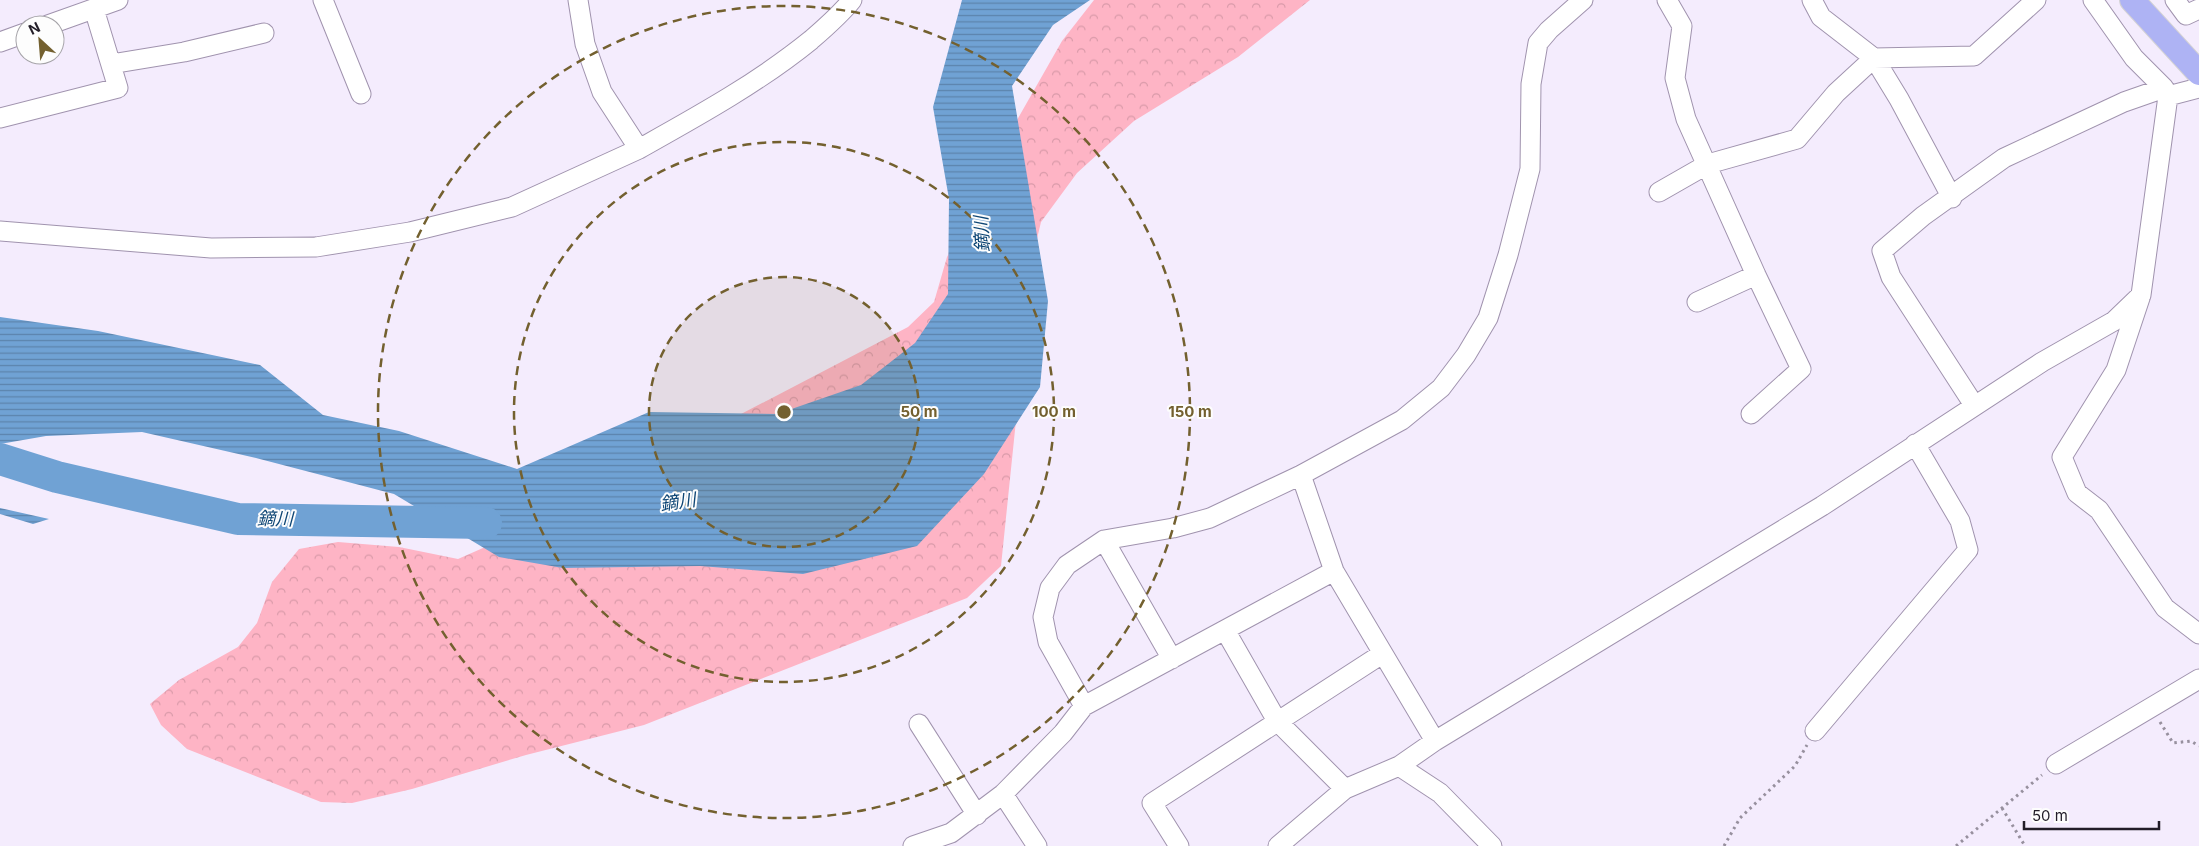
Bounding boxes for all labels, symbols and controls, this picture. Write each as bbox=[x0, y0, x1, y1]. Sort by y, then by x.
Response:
north arrow bbox=[15, 15, 65, 65]
text: N bbox=[26, 18, 43, 38]
water label: 鏑川 bbox=[970, 214, 993, 253]
text: 50 m bbox=[901, 402, 937, 421]
text: 100 m bbox=[1032, 402, 1076, 421]
text: 150 m bbox=[1168, 402, 1212, 421]
centre of rings bbox=[775, 403, 793, 421]
water label: 鏑川 bbox=[659, 488, 699, 514]
water label: 鏑川 bbox=[257, 508, 295, 529]
scale bar bbox=[2024, 798, 2159, 830]
text: 50 m bbox=[2032, 806, 2068, 825]

